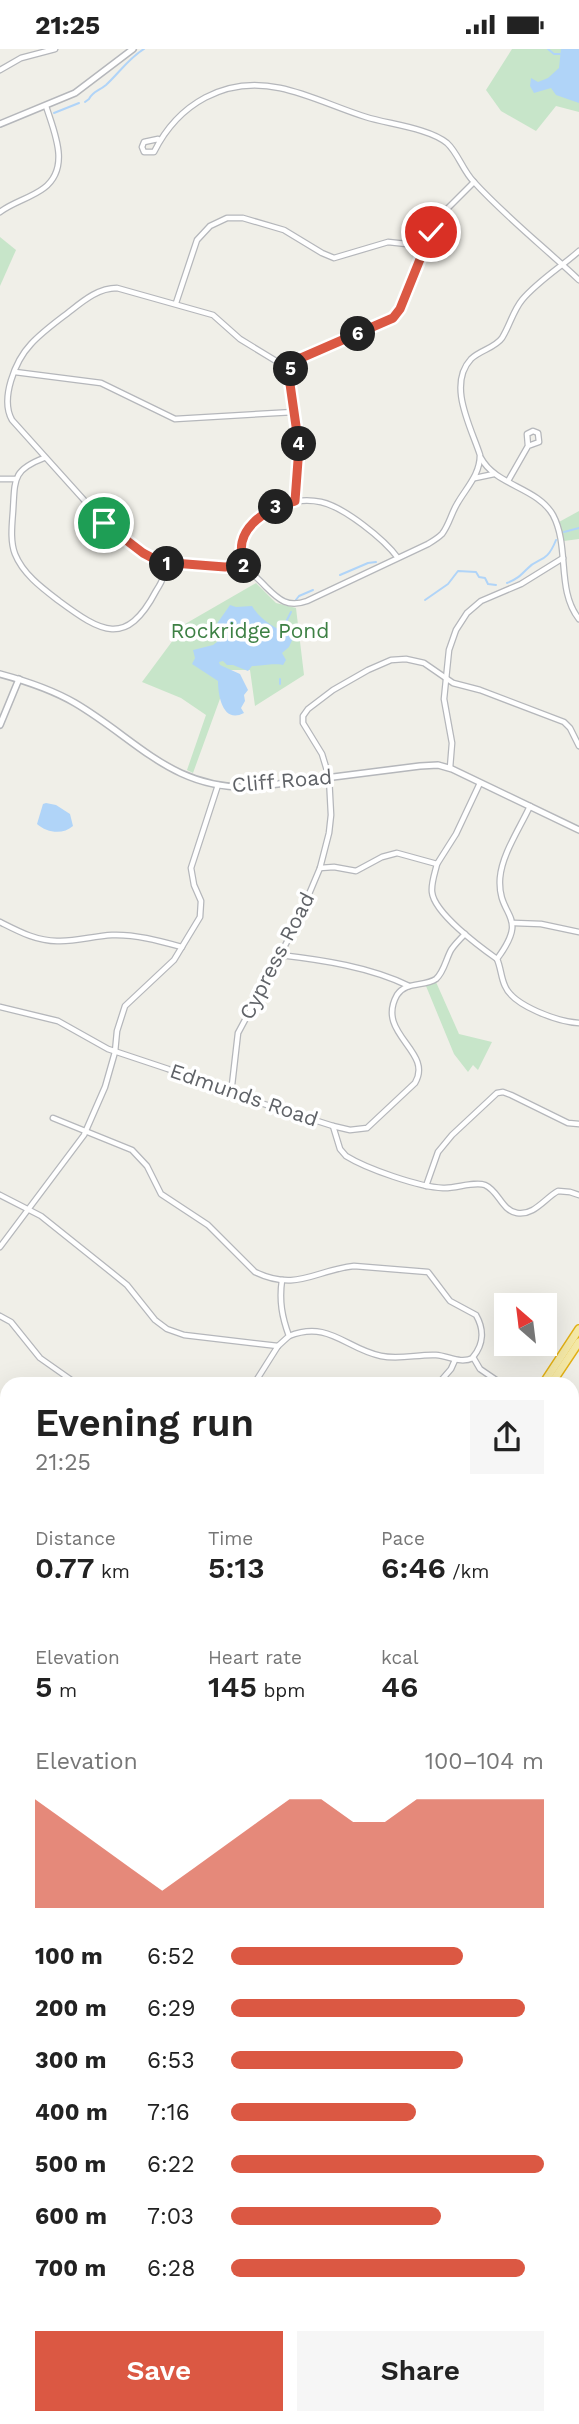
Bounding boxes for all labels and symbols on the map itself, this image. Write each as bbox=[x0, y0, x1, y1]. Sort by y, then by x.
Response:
pin bbox=[401, 202, 461, 262]
pin: 6 bbox=[340, 317, 376, 351]
pin: 5 bbox=[274, 351, 308, 387]
pin: 4 bbox=[282, 427, 316, 461]
pin: 3 bbox=[258, 489, 294, 525]
pin bbox=[74, 493, 134, 553]
pin: 1 bbox=[150, 547, 184, 581]
pin: 2 bbox=[226, 549, 262, 583]
park label: Rockridge Pond bbox=[170, 618, 330, 643]
street label: Cliff Road bbox=[231, 764, 333, 797]
street label: Cypress Road bbox=[234, 888, 319, 1024]
street label: Edmunds Road bbox=[167, 1058, 321, 1132]
north arrow bbox=[494, 1293, 556, 1356]

